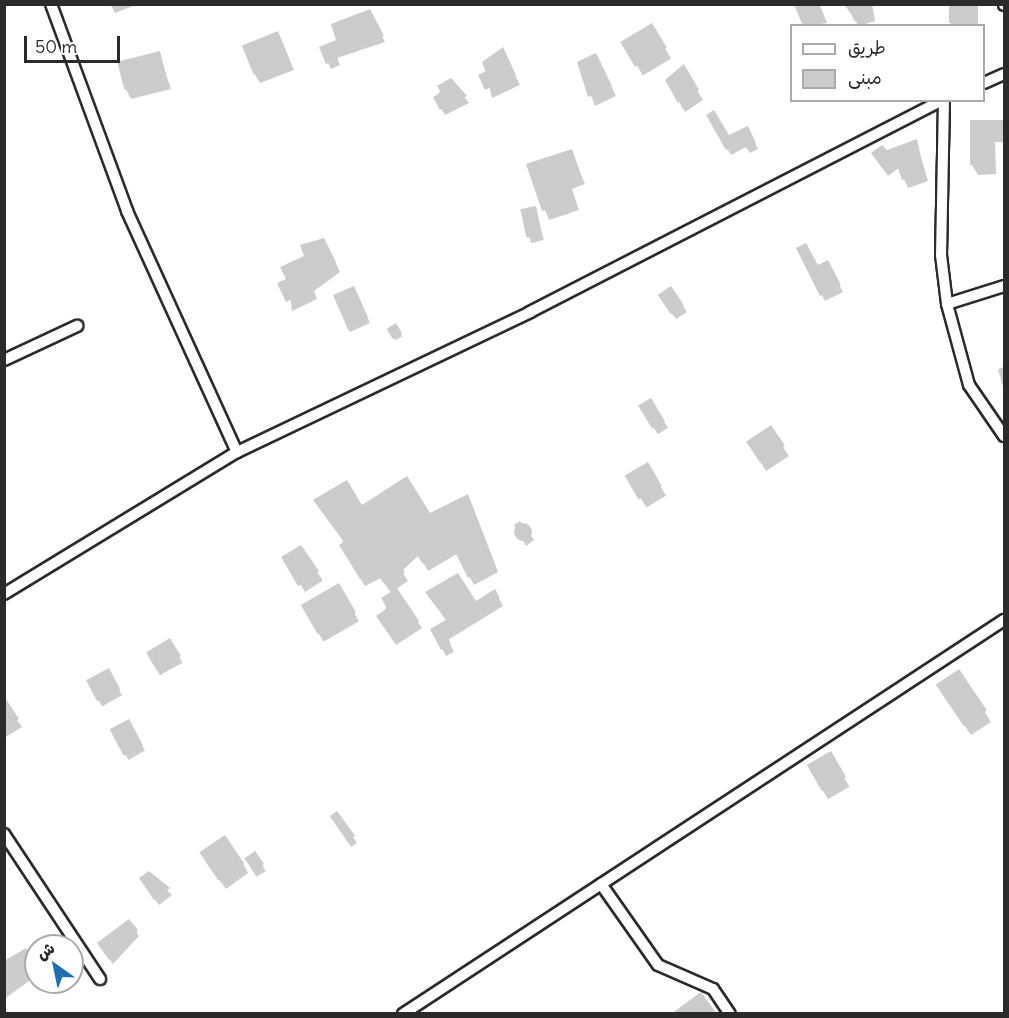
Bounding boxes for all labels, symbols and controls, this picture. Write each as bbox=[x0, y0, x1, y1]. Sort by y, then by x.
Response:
scale bar bbox=[27, 24, 123, 62]
legend bbox=[790, 24, 985, 102]
text: 50 m bbox=[35, 35, 77, 58]
text: طريق bbox=[848, 36, 886, 59]
text: مبنى bbox=[848, 66, 882, 89]
north arrow bbox=[24, 934, 84, 994]
text: ش bbox=[32, 937, 58, 964]

